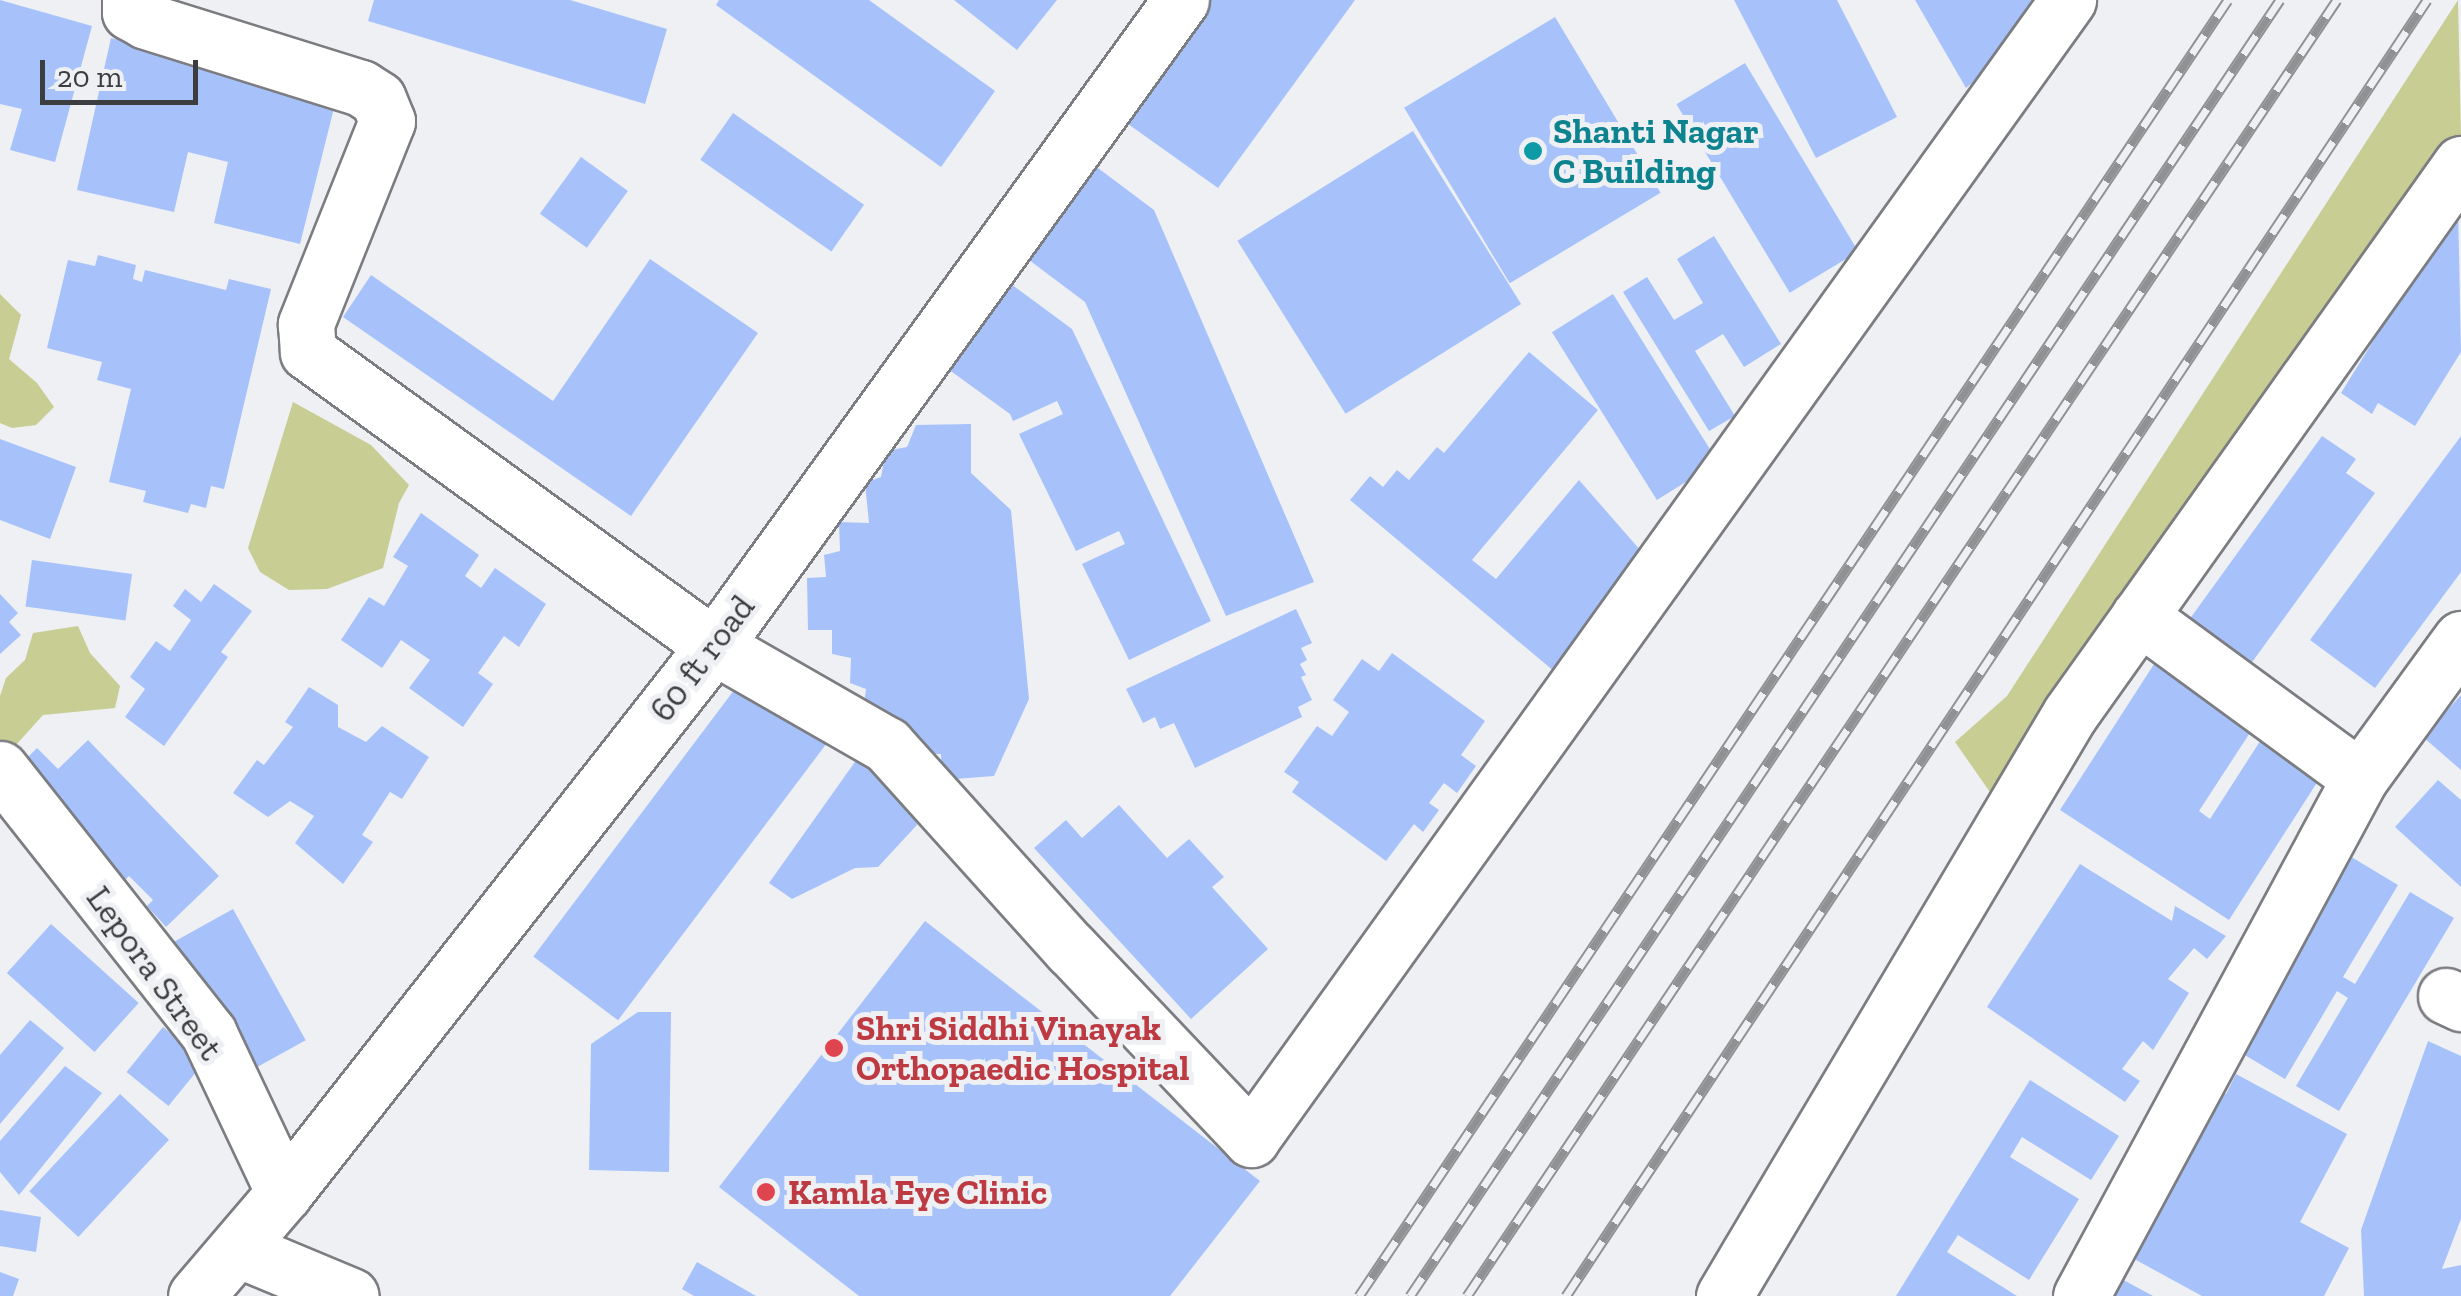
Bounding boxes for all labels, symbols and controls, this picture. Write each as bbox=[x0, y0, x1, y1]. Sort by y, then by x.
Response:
scale bar bbox=[45, 40, 202, 102]
text: 20 m bbox=[57, 59, 122, 95]
place label: Shanti Nagar C Building bbox=[1553, 110, 1759, 192]
marker: Shanti Nagar C Building bbox=[1522, 140, 1544, 162]
street label: 60 ft road bbox=[641, 586, 763, 730]
street label: Lepora Street bbox=[78, 878, 232, 1068]
place label: Shri Siddhi Vinayak Orthopaedic Hospital bbox=[856, 1007, 1189, 1089]
marker: Shri Siddhi Vinayak Orthopaedic Hospital bbox=[821, 1035, 847, 1061]
place label: Kamla Eye Clinic bbox=[788, 1171, 1047, 1213]
marker: Kamla Eye Clinic bbox=[753, 1179, 779, 1205]

